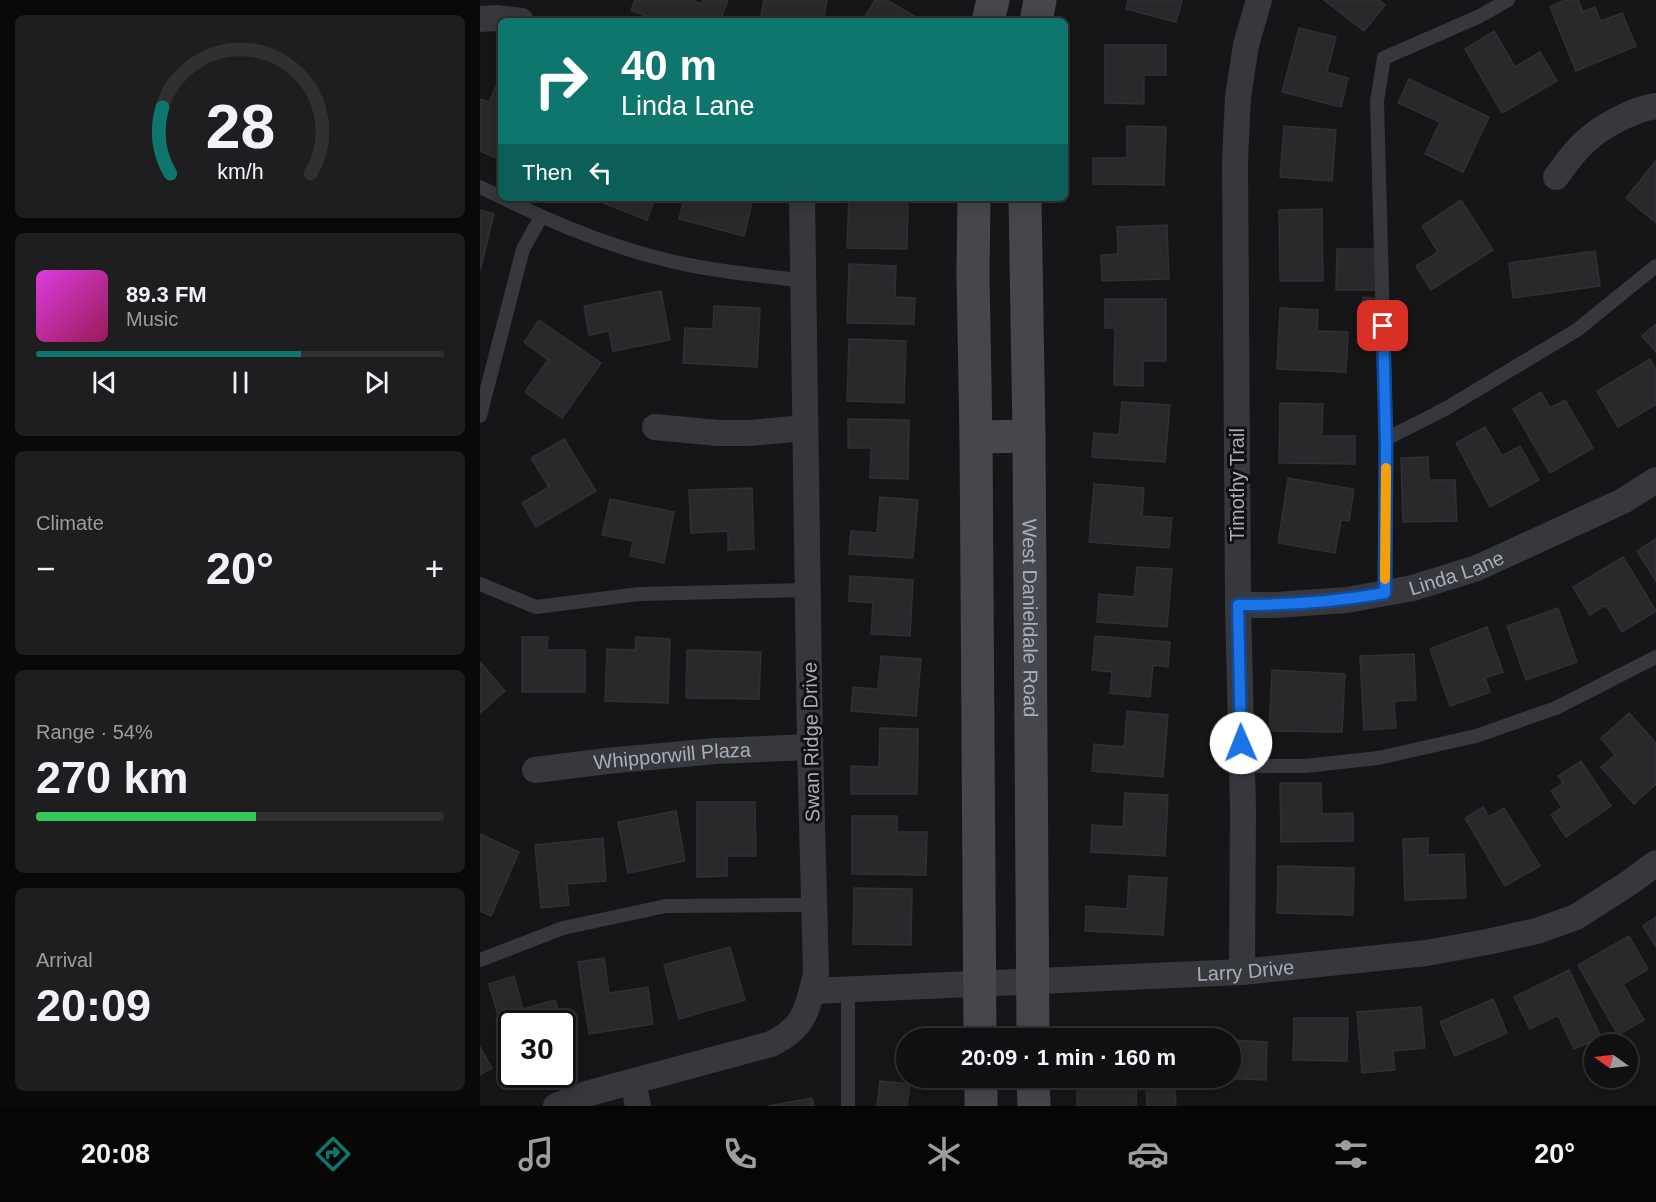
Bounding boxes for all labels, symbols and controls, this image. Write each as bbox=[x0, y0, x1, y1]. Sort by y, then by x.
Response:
icon: right bbox=[522, 42, 600, 120]
text: 40 m bbox=[621, 42, 717, 89]
text: Linda Lane bbox=[621, 91, 755, 121]
text: 28 bbox=[205, 92, 275, 161]
icon: left bbox=[584, 156, 617, 189]
text: km/h bbox=[217, 160, 263, 184]
text: Then bbox=[522, 160, 572, 185]
text: 89.3 FM bbox=[126, 282, 207, 307]
pin bbox=[1357, 300, 1408, 351]
text: Music bbox=[126, 308, 178, 330]
icon: arrive bbox=[1366, 309, 1399, 342]
icon: previous bbox=[88, 366, 121, 399]
icon: pause bbox=[224, 366, 257, 399]
icon: next bbox=[360, 366, 393, 399]
street label: Timothy Trail bbox=[1226, 428, 1248, 542]
text: Climate bbox=[36, 512, 104, 534]
street label: West Danieldale Road bbox=[1019, 519, 1042, 717]
text: 20° bbox=[206, 543, 274, 594]
street label: Linda Lane bbox=[1406, 546, 1507, 600]
text: − bbox=[36, 550, 55, 587]
text: + bbox=[425, 550, 444, 587]
street label: Swan Ridge Drive bbox=[799, 662, 823, 822]
position arrow bbox=[1209, 711, 1273, 775]
text: Range · 54% bbox=[36, 721, 153, 743]
street label: Whipporwill Plaza bbox=[592, 738, 752, 774]
text: 270 km bbox=[36, 752, 189, 803]
text: Arrival bbox=[36, 949, 93, 971]
street label: Larry Drive bbox=[1196, 956, 1295, 985]
text: 20:09 bbox=[36, 980, 151, 1031]
speed limit sign: 30 bbox=[498, 1010, 576, 1088]
north arrow bbox=[1584, 1034, 1638, 1088]
map controls bbox=[1584, 1034, 1638, 1088]
text: 20:09 · 1 min · 160 m bbox=[961, 1045, 1176, 1070]
icon: directions bbox=[312, 1133, 354, 1175]
icon: music bbox=[515, 1133, 557, 1175]
icon: phone bbox=[719, 1133, 761, 1175]
icon: climate bbox=[923, 1133, 965, 1175]
icon: car bbox=[1127, 1133, 1169, 1175]
icon: filters bbox=[1330, 1133, 1372, 1175]
text: 20:08 bbox=[81, 1139, 150, 1169]
text: 20° bbox=[1534, 1139, 1575, 1169]

